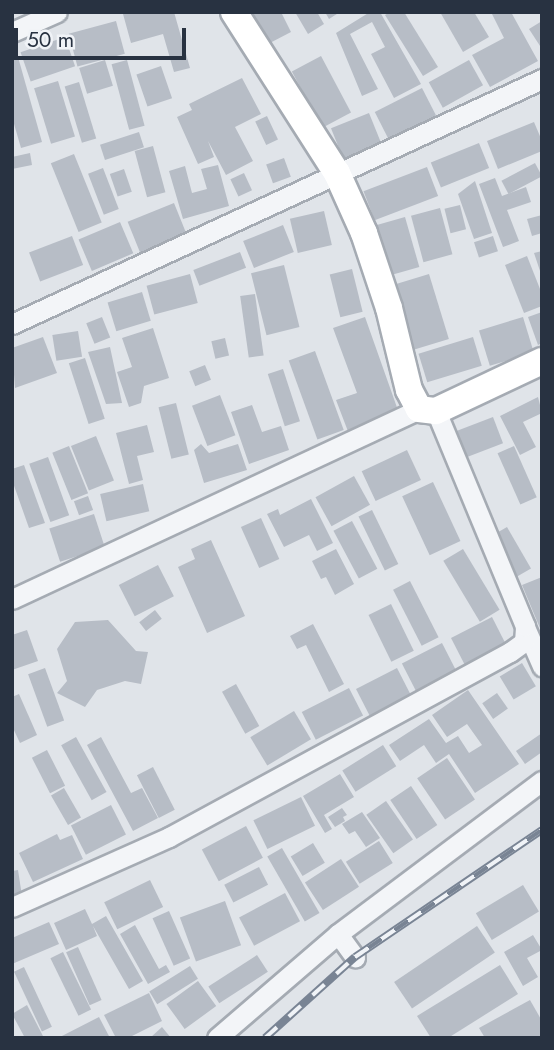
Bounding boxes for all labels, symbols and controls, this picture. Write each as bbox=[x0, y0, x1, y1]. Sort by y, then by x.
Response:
scale bar bbox=[18, 14, 189, 58]
text: 50 m bbox=[27, 25, 74, 55]

